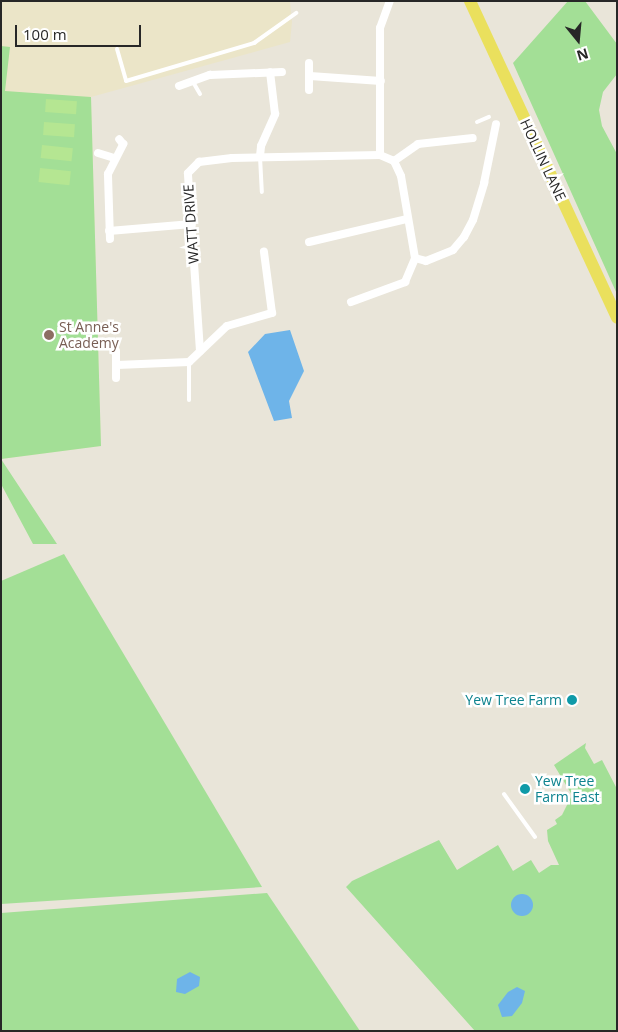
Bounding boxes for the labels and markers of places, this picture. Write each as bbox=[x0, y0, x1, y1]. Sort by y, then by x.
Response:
place label: St Anne's Academy bbox=[59, 319, 119, 352]
marker: St Anne's Academy bbox=[43, 329, 55, 341]
place label: Yew Tree Farm bbox=[465, 692, 562, 708]
marker: Yew Tree Farm bbox=[566, 694, 578, 706]
place label: Yew Tree Farm East bbox=[535, 773, 600, 806]
marker: Yew Tree Farm East bbox=[519, 783, 531, 795]

